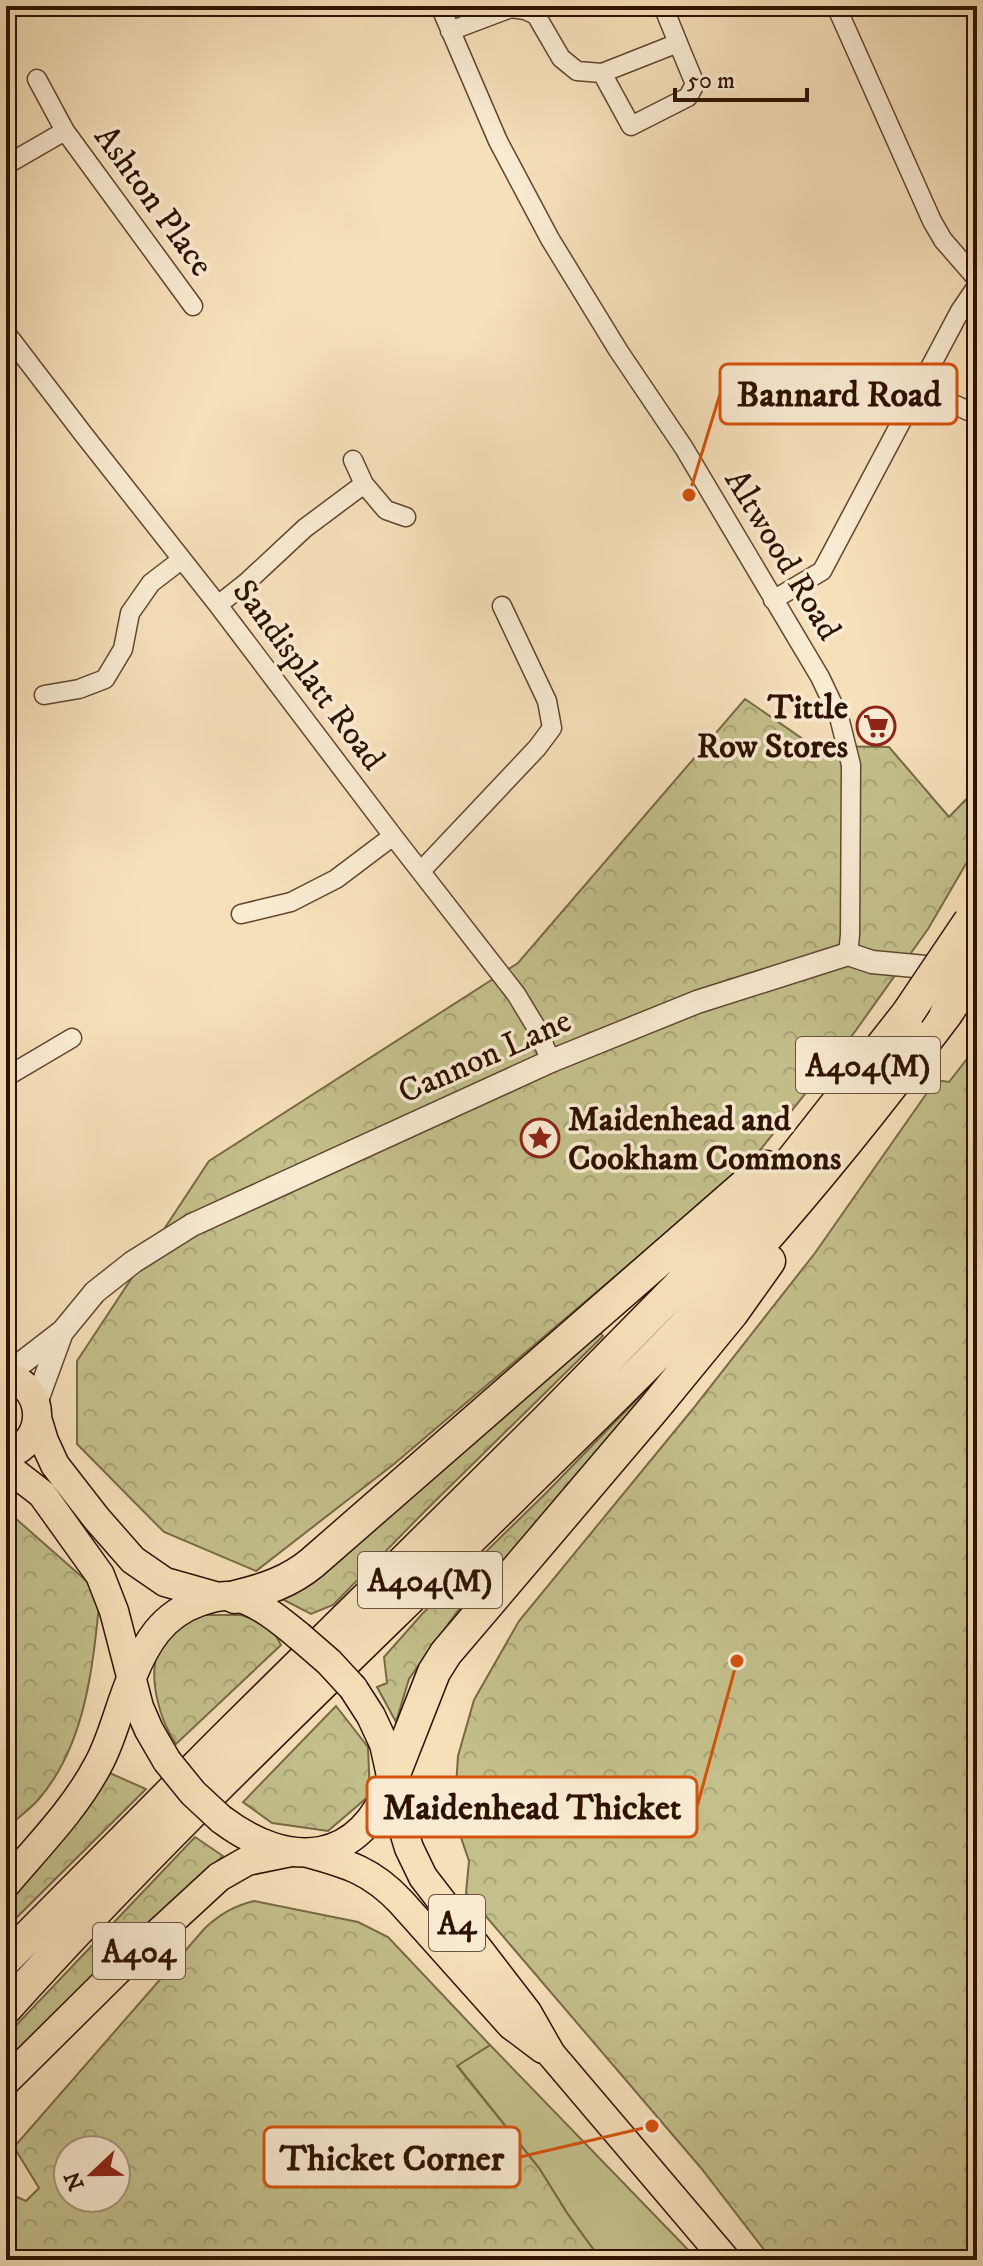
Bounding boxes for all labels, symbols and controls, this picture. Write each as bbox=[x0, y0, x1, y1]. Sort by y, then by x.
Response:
scale bar bbox=[675, 52, 807, 102]
text: 50 m bbox=[687, 66, 735, 96]
street label: Ashton Place bbox=[85, 118, 222, 285]
callout: Bannard Road bbox=[720, 364, 957, 424]
text: Bannard Road bbox=[737, 373, 942, 418]
street label: Altwood Road bbox=[715, 462, 850, 648]
street label: Sandisplatt Road bbox=[223, 571, 394, 779]
place label: Tittle Row Stores bbox=[697, 687, 848, 768]
supermarket icon: Tittle Row Stores bbox=[855, 705, 897, 747]
street label: Cannon Lane bbox=[392, 1000, 578, 1114]
road number: A404(M) bbox=[796, 1037, 940, 1093]
place label: Maidenhead and Cookham Commons bbox=[568, 1099, 841, 1180]
place icon: Maidenhead and Cookham Commons bbox=[519, 1117, 561, 1159]
road number: A404(M) bbox=[358, 1552, 502, 1608]
callout: Maidenhead Thicket bbox=[367, 1777, 697, 1837]
text: Maidenhead Thicket bbox=[383, 1786, 682, 1831]
road number: A4 bbox=[429, 1895, 485, 1951]
road number: A404 bbox=[93, 1923, 185, 1979]
callout: Thicket Corner bbox=[264, 2127, 520, 2187]
north arrow bbox=[52, 2134, 132, 2214]
text: Thicket Corner bbox=[279, 2137, 505, 2182]
text: N bbox=[59, 2167, 91, 2194]

